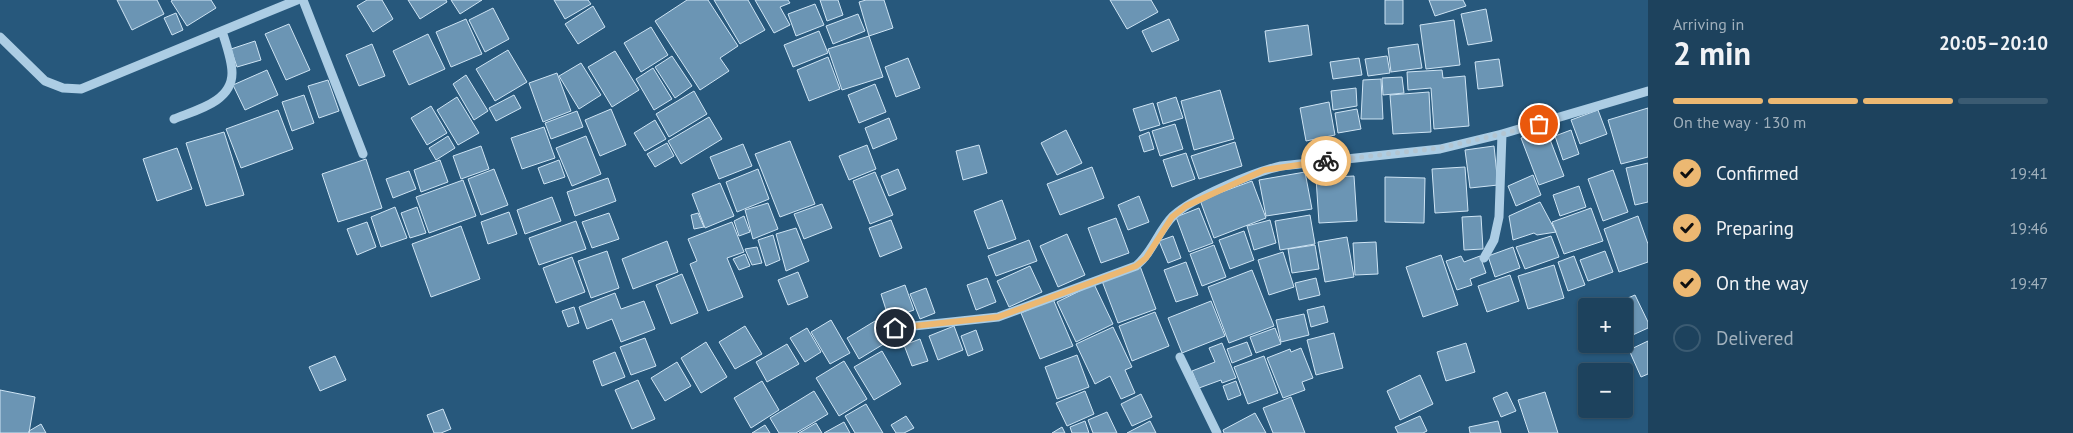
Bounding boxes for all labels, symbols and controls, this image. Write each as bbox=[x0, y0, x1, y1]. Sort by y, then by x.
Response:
text: Arriving in bbox=[1673, 14, 1744, 34]
text: 20:05–20:10 bbox=[1939, 31, 2048, 55]
text: 2 min bbox=[1673, 32, 1751, 74]
pin bbox=[1518, 103, 1560, 145]
icon: bag bbox=[1525, 110, 1553, 138]
text: On the way · 130 m bbox=[1673, 112, 1806, 132]
courier bbox=[1301, 136, 1351, 186]
icon: bike bbox=[1312, 147, 1340, 175]
icon: check bbox=[1673, 159, 1701, 187]
text: Confirmed bbox=[1716, 161, 1799, 185]
text: 19:41 bbox=[2010, 163, 2048, 183]
icon: check bbox=[1673, 214, 1701, 242]
text: Preparing bbox=[1716, 216, 1794, 240]
text: 19:46 bbox=[2010, 218, 2048, 238]
icon: check bbox=[1673, 269, 1701, 297]
text: On the way bbox=[1716, 271, 1808, 295]
text: 19:47 bbox=[2010, 273, 2048, 293]
map controls bbox=[1578, 298, 1633, 418]
button: + bbox=[1578, 298, 1633, 353]
pin bbox=[874, 307, 916, 349]
icon: home bbox=[881, 314, 909, 342]
text: Delivered bbox=[1716, 326, 1794, 350]
button: − bbox=[1578, 363, 1633, 418]

